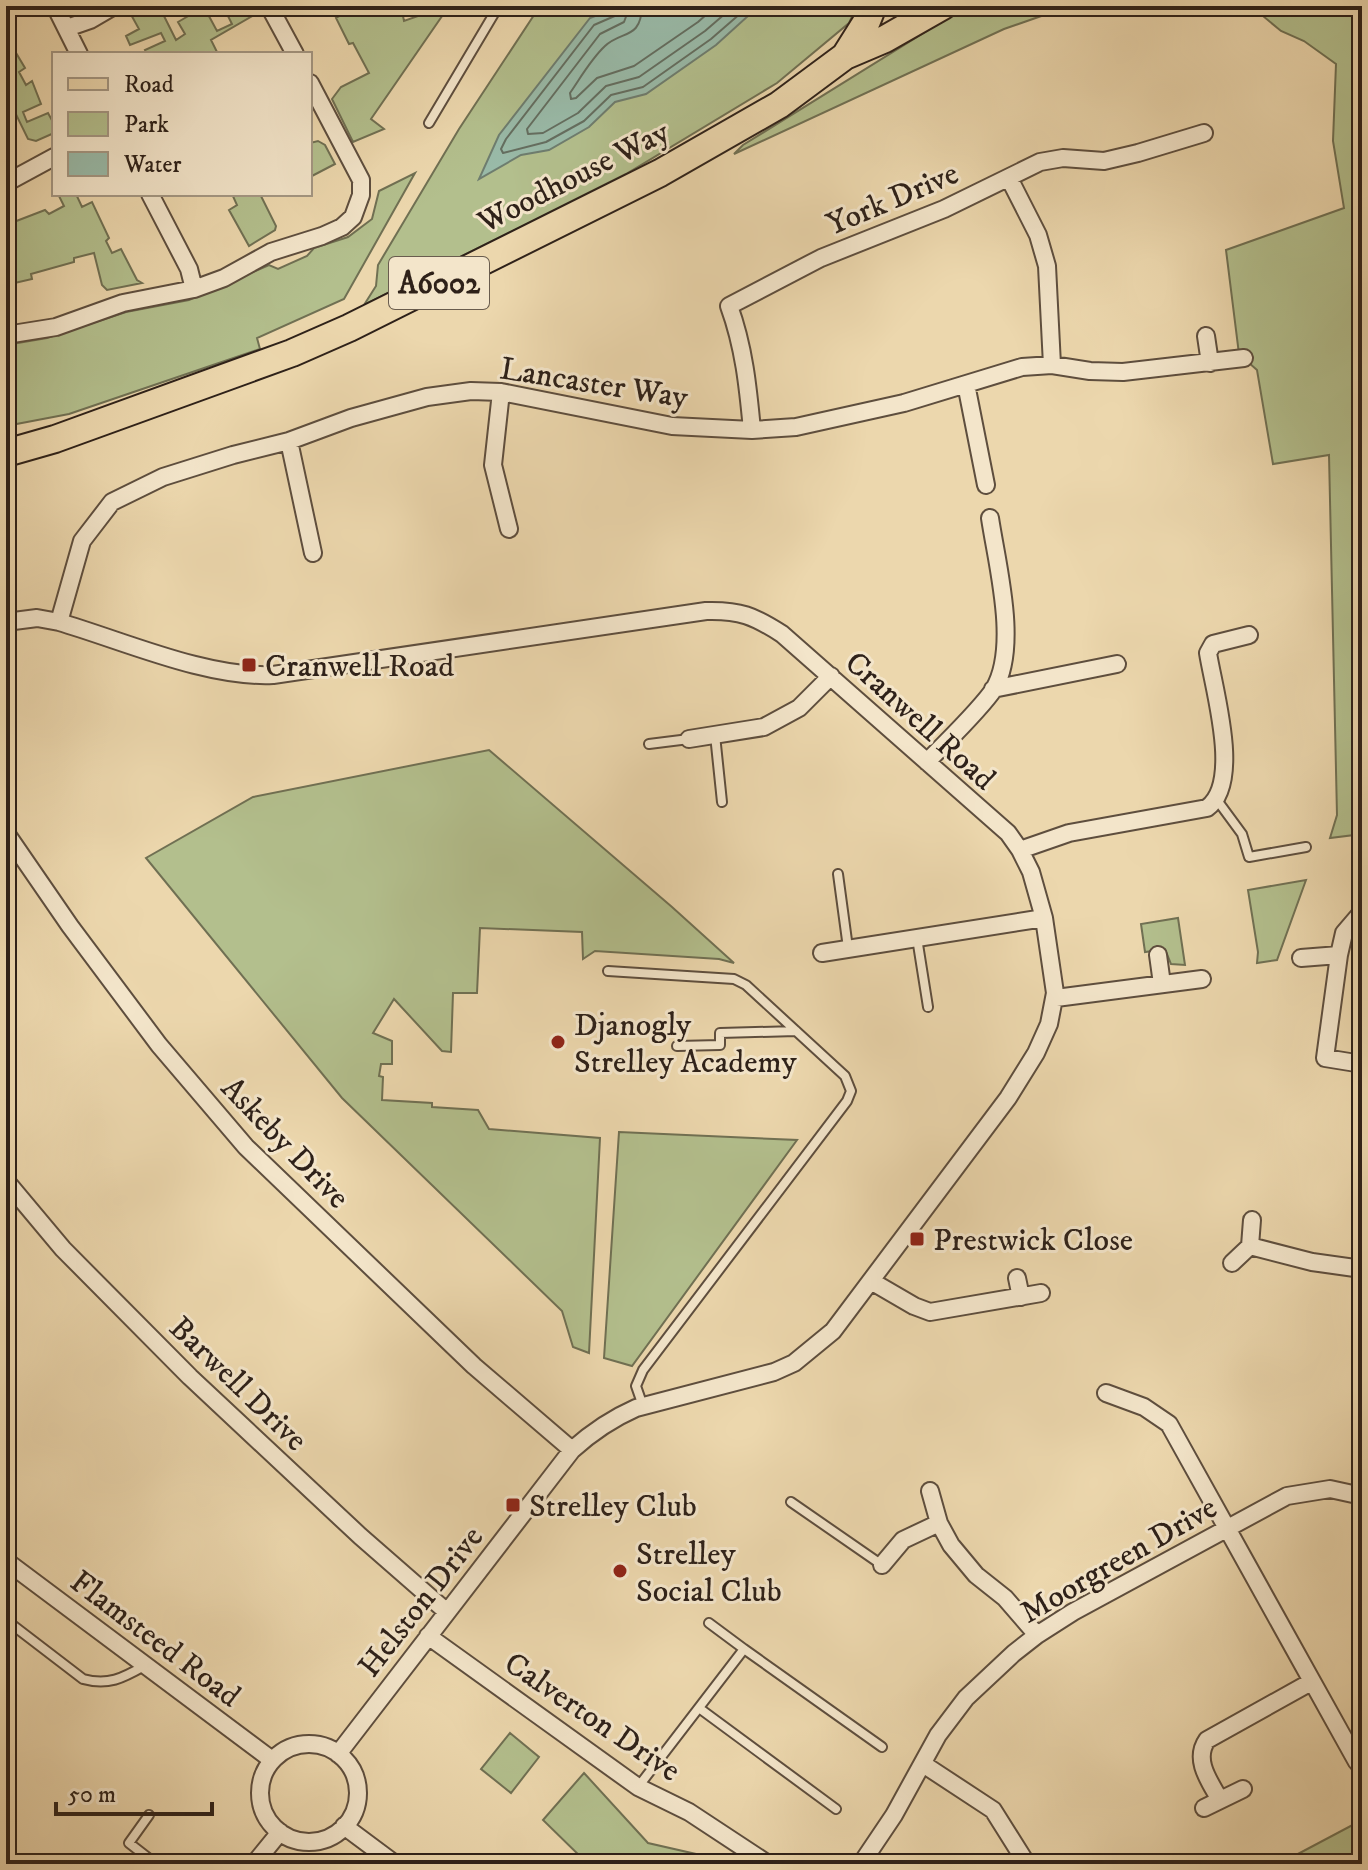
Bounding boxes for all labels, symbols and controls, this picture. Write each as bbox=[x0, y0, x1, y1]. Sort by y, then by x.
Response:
legend bbox=[52, 52, 312, 196]
text: Road bbox=[124, 70, 174, 100]
text: Park bbox=[124, 110, 169, 140]
street label: Woodhouse Way bbox=[471, 112, 677, 244]
text: Water bbox=[123, 150, 181, 180]
street label: York Drive bbox=[821, 154, 965, 245]
road number: A6002 bbox=[389, 257, 489, 309]
street label: Lancaster Way bbox=[497, 349, 691, 419]
street label: Cranwell Road bbox=[836, 643, 1003, 800]
place label: Cranwell Road bbox=[265, 647, 454, 687]
marker: Cranwell Road bbox=[240, 656, 258, 674]
place label: Djanogly Strelley Academy bbox=[574, 1006, 797, 1083]
marker: Djanogly Strelley Academy bbox=[549, 1033, 567, 1051]
street label: Askeby Drive bbox=[212, 1069, 357, 1218]
place label: Prestwick Close bbox=[933, 1221, 1133, 1261]
marker: Prestwick Close bbox=[908, 1230, 926, 1248]
street label: Barwell Drive bbox=[160, 1309, 315, 1460]
place label: Strelley Club bbox=[529, 1487, 697, 1527]
street label: Moorgreen Drive bbox=[1014, 1488, 1224, 1633]
marker: Strelley Club bbox=[504, 1496, 522, 1514]
street label: Helston Drive bbox=[350, 1519, 493, 1686]
place label: Strelley Social Club bbox=[636, 1535, 782, 1612]
street label: Flamsteed Road bbox=[62, 1562, 248, 1717]
marker: Strelley Social Club bbox=[611, 1562, 629, 1580]
street label: Calverton Drive bbox=[496, 1644, 688, 1791]
scale bar bbox=[56, 1766, 212, 1816]
text: 50 m bbox=[68, 1780, 116, 1810]

